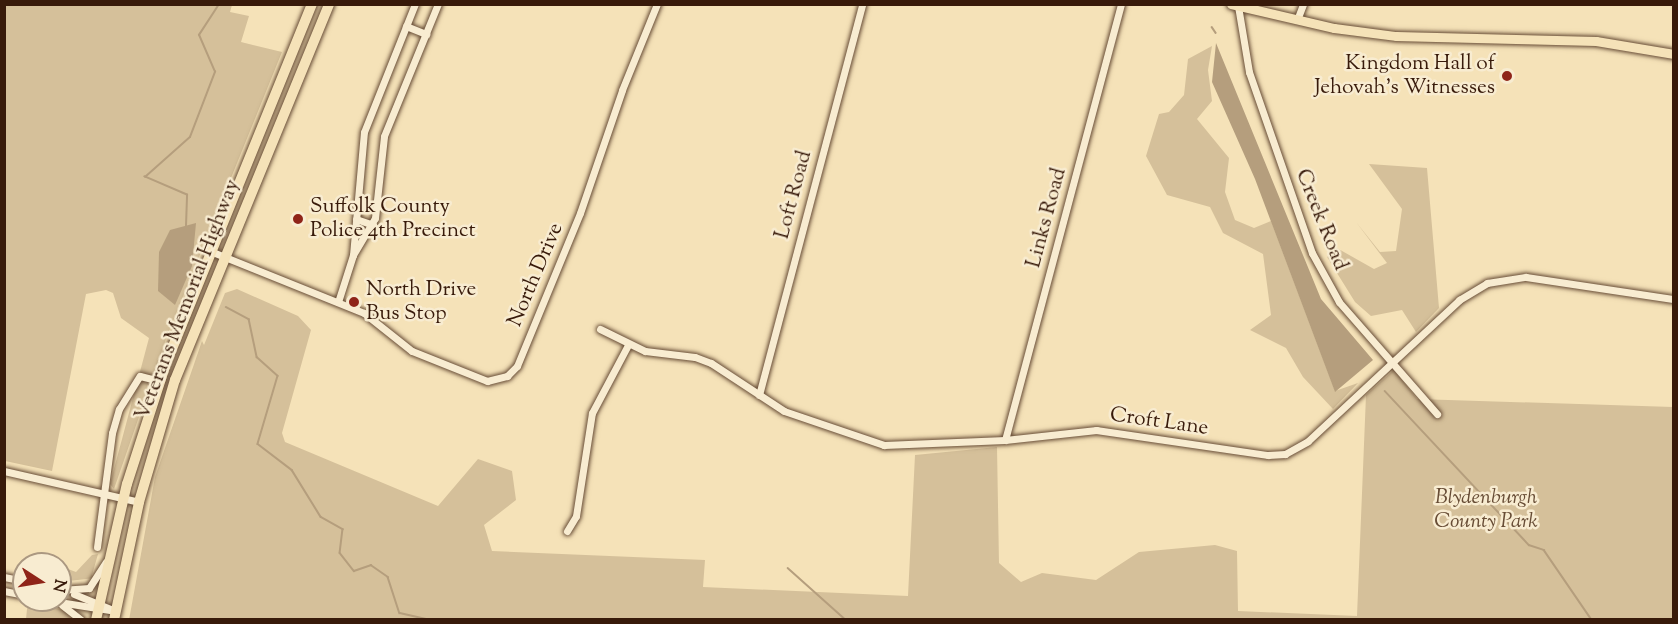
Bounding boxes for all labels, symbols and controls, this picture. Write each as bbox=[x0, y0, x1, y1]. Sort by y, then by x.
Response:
place label: Kingdom Hall of Jehovah’s Witnesses bbox=[1314, 51, 1495, 101]
marker: Kingdom Hall of Jehovah’s Witnesses bbox=[1500, 69, 1514, 83]
street label: Loft Road bbox=[770, 148, 818, 242]
street label: Links Road bbox=[1022, 165, 1072, 271]
street label: Creek Road bbox=[1289, 166, 1353, 274]
street label: Veterans Memorial Highway bbox=[130, 176, 246, 424]
place label: Suffolk County Police 4th Precinct bbox=[310, 194, 476, 244]
marker: Suffolk County Police 4th Precinct bbox=[291, 212, 305, 226]
street label: North Drive bbox=[503, 219, 569, 331]
place label: North Drive Bus Stop bbox=[366, 277, 476, 327]
marker: North Drive Bus Stop bbox=[347, 295, 361, 309]
street label: Croft Lane bbox=[1108, 403, 1210, 441]
park label: Blydenburgh County Park bbox=[1434, 485, 1538, 535]
north arrow bbox=[12, 552, 72, 612]
text: N bbox=[46, 577, 71, 594]

